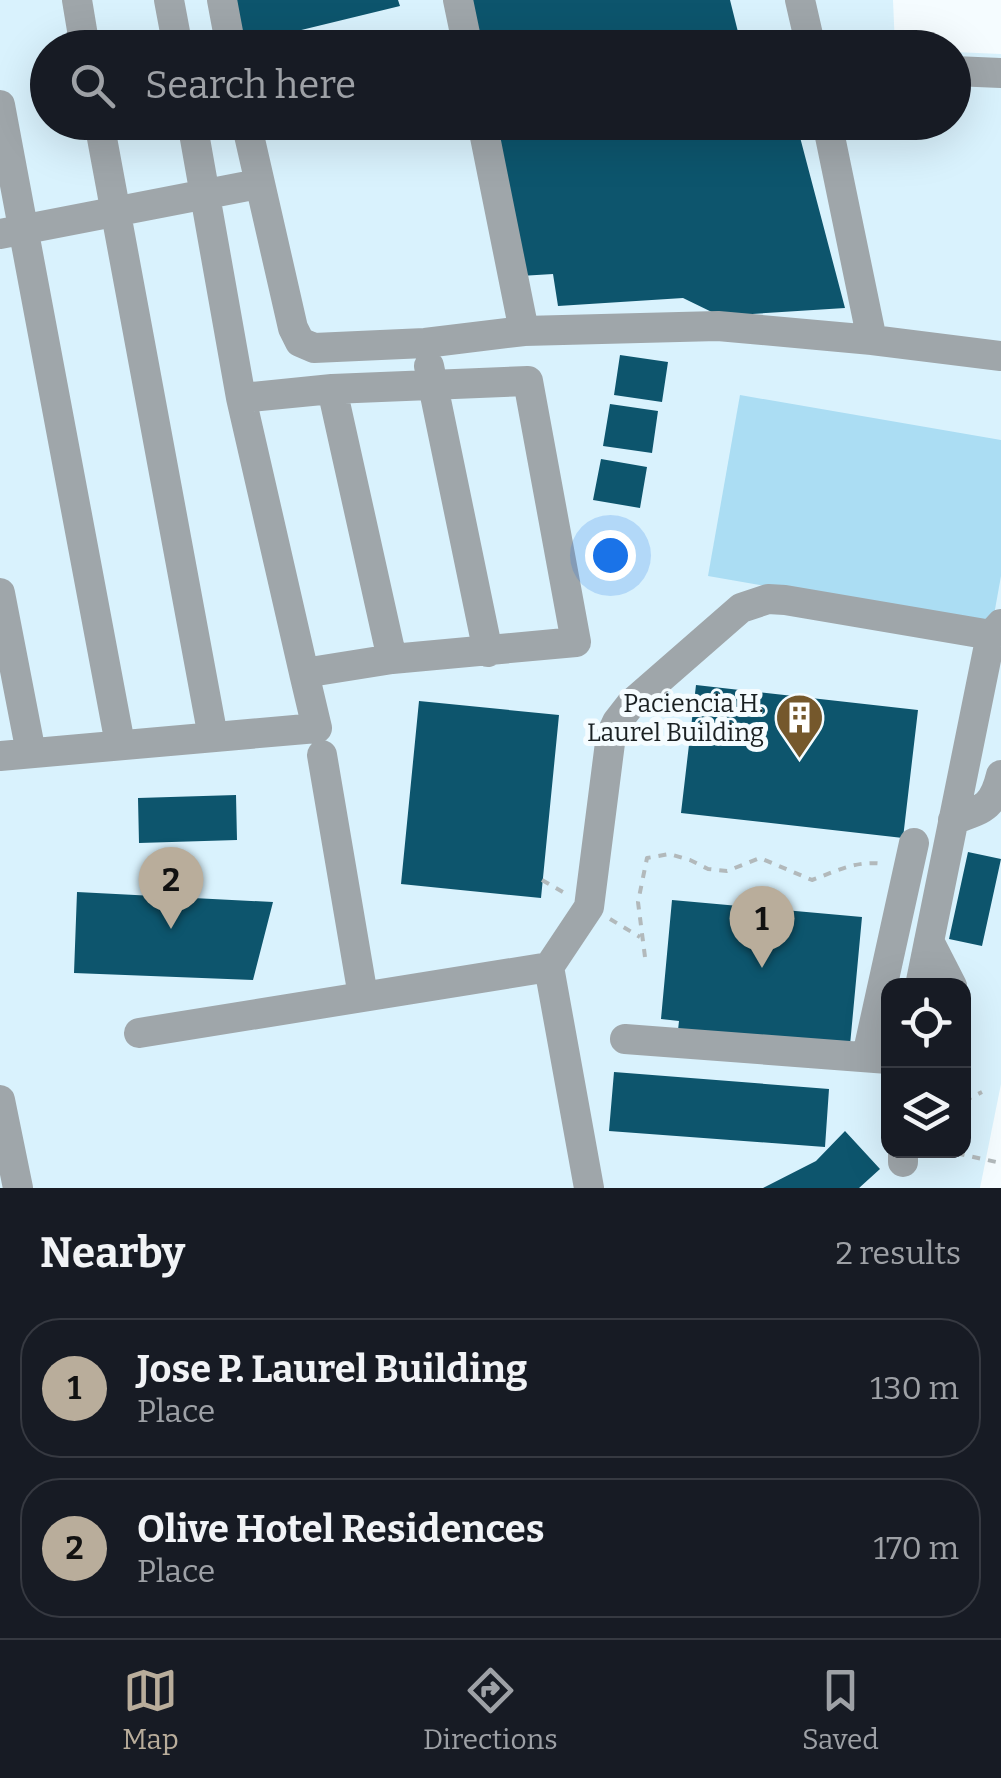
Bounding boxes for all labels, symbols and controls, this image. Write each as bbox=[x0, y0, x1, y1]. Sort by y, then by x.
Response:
search box bbox=[30, 30, 971, 140]
icon: search bbox=[65, 58, 120, 113]
text: Search here bbox=[145, 62, 356, 108]
your location bbox=[585, 530, 636, 581]
place label: Paciencia H. Laurel Building bbox=[587, 689, 764, 748]
building icon: Paciencia H. Laurel Building bbox=[773, 692, 825, 760]
pin: 2 bbox=[138, 846, 204, 929]
pin: 1 bbox=[730, 886, 794, 968]
map controls bbox=[881, 978, 971, 1158]
button: locate bbox=[881, 978, 971, 1068]
button: layers bbox=[881, 1068, 971, 1158]
text: Nearby bbox=[40, 1228, 185, 1278]
text: 2 results bbox=[835, 1234, 961, 1272]
text: Jose P. Laurel Building bbox=[137, 1346, 528, 1392]
text: 1 bbox=[68, 1369, 81, 1407]
text: 130 m bbox=[870, 1369, 959, 1407]
text: Place bbox=[137, 1392, 215, 1430]
text: Olive Hotel Residences bbox=[137, 1506, 544, 1552]
text: 2 bbox=[65, 1529, 84, 1567]
text: 170 m bbox=[873, 1529, 959, 1567]
text: Place bbox=[137, 1552, 215, 1590]
tab: Map bbox=[122, 1663, 179, 1756]
tab: Directions bbox=[423, 1663, 558, 1756]
tab: Saved bbox=[802, 1663, 879, 1756]

